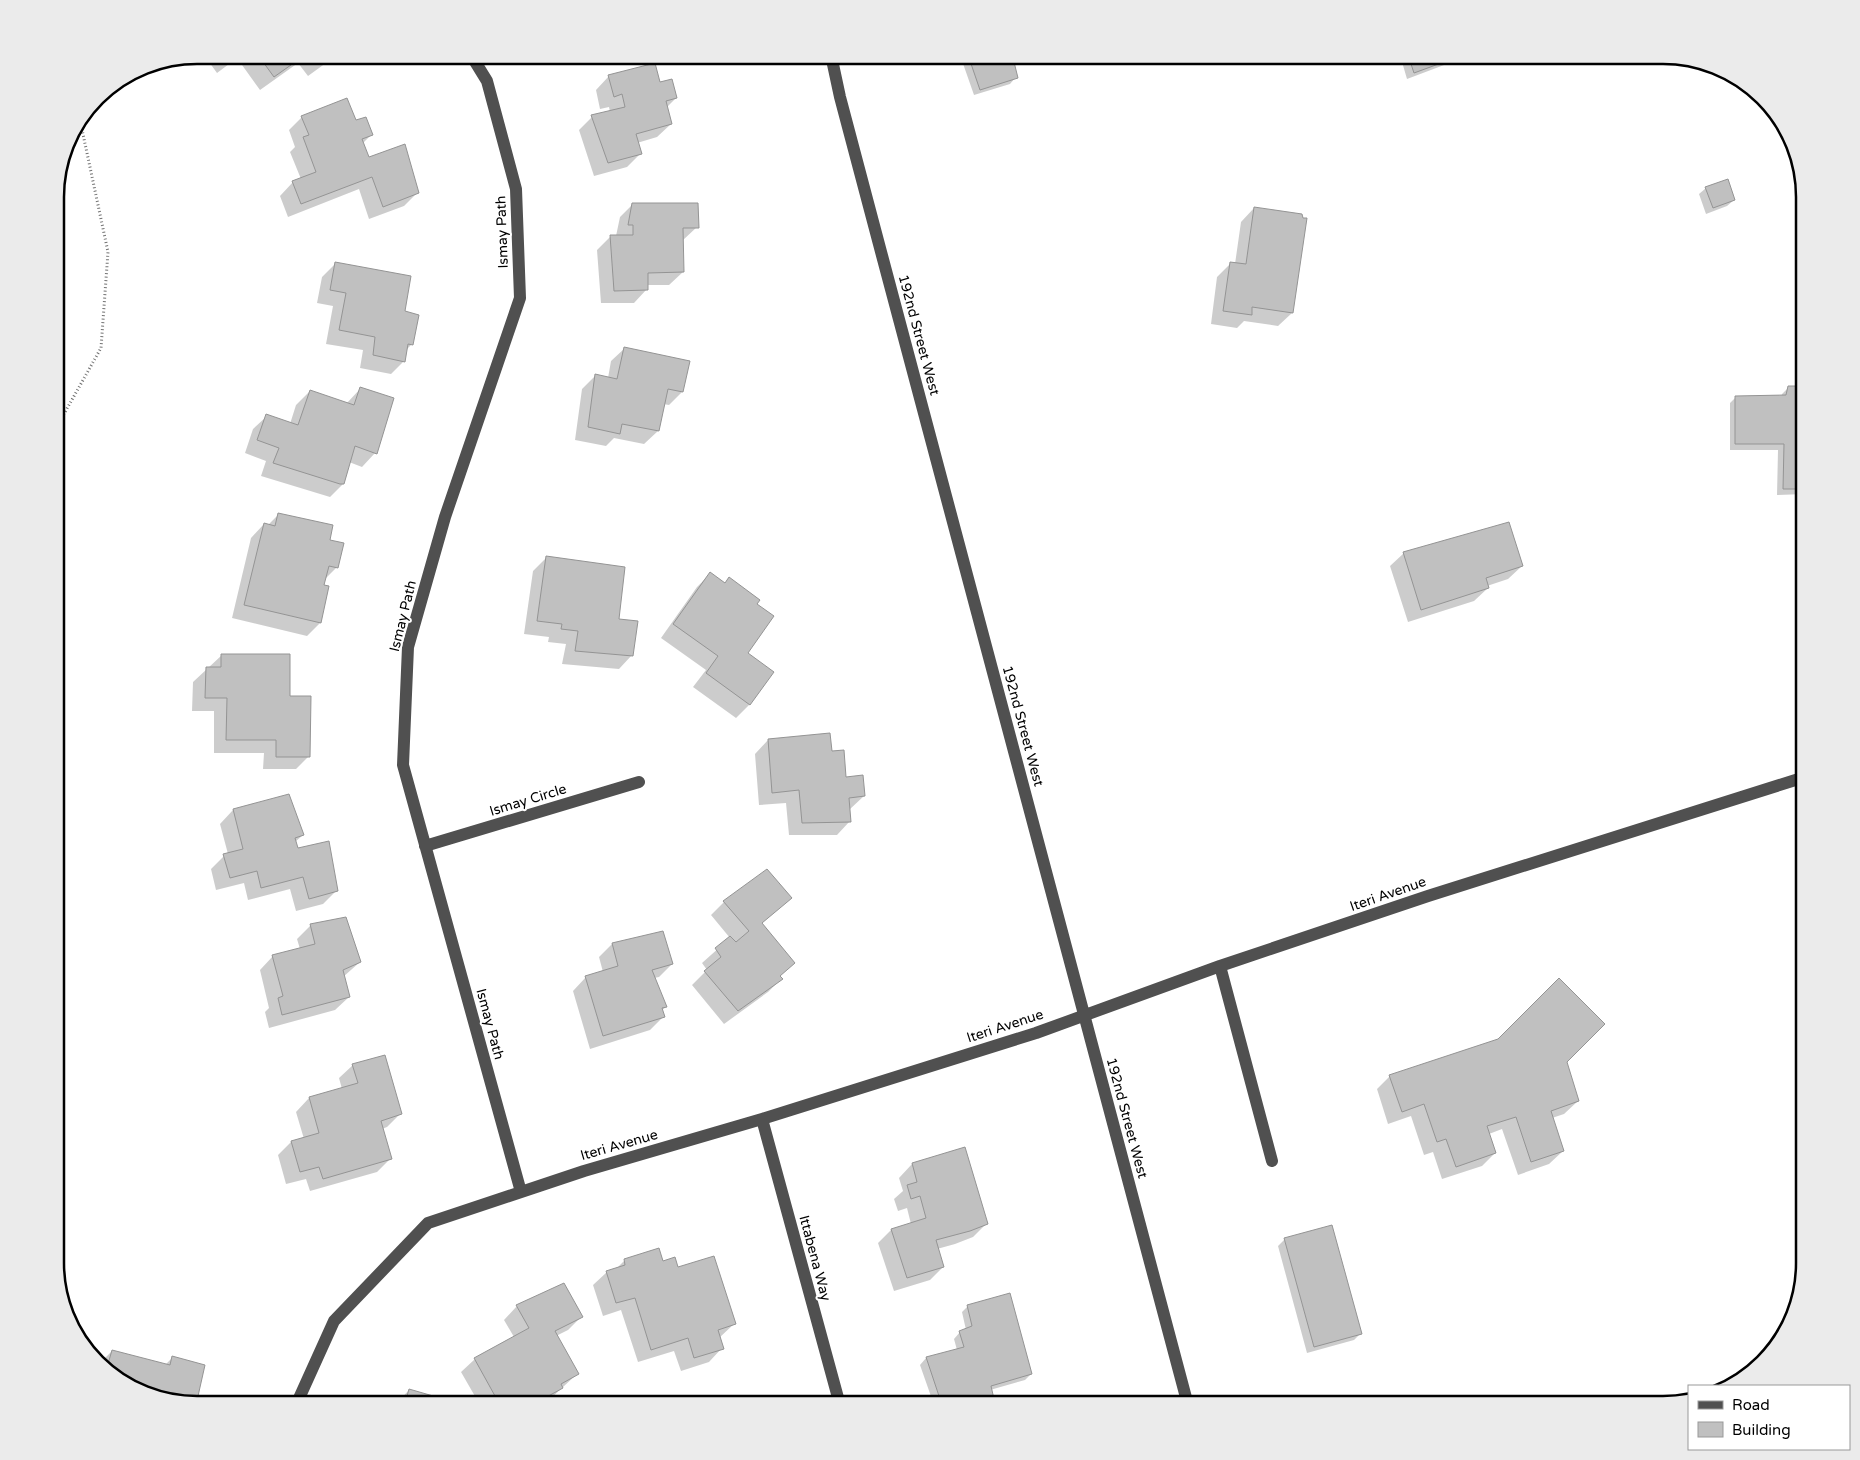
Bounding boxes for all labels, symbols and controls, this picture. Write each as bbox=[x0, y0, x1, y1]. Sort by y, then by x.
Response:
street label: Ismay Path bbox=[492, 195, 512, 269]
street label: 192nd Street West bbox=[895, 273, 943, 398]
street label: Ismay Path bbox=[386, 579, 420, 653]
street label: 192nd Street West bbox=[999, 664, 1047, 789]
street label: Ismay Circle bbox=[487, 780, 569, 820]
street label: Iteri Avenue bbox=[1348, 873, 1428, 915]
street label: Ismay Path bbox=[472, 987, 508, 1061]
street label: Iteri Avenue bbox=[965, 1006, 1046, 1046]
street label: 192nd Street West bbox=[1103, 1056, 1151, 1181]
street label: Iteri Avenue bbox=[578, 1126, 660, 1164]
street label: Ittabena Way bbox=[795, 1213, 835, 1303]
legend bbox=[1688, 1385, 1850, 1450]
text: Road bbox=[1732, 1396, 1770, 1414]
text: Building bbox=[1732, 1421, 1791, 1439]

